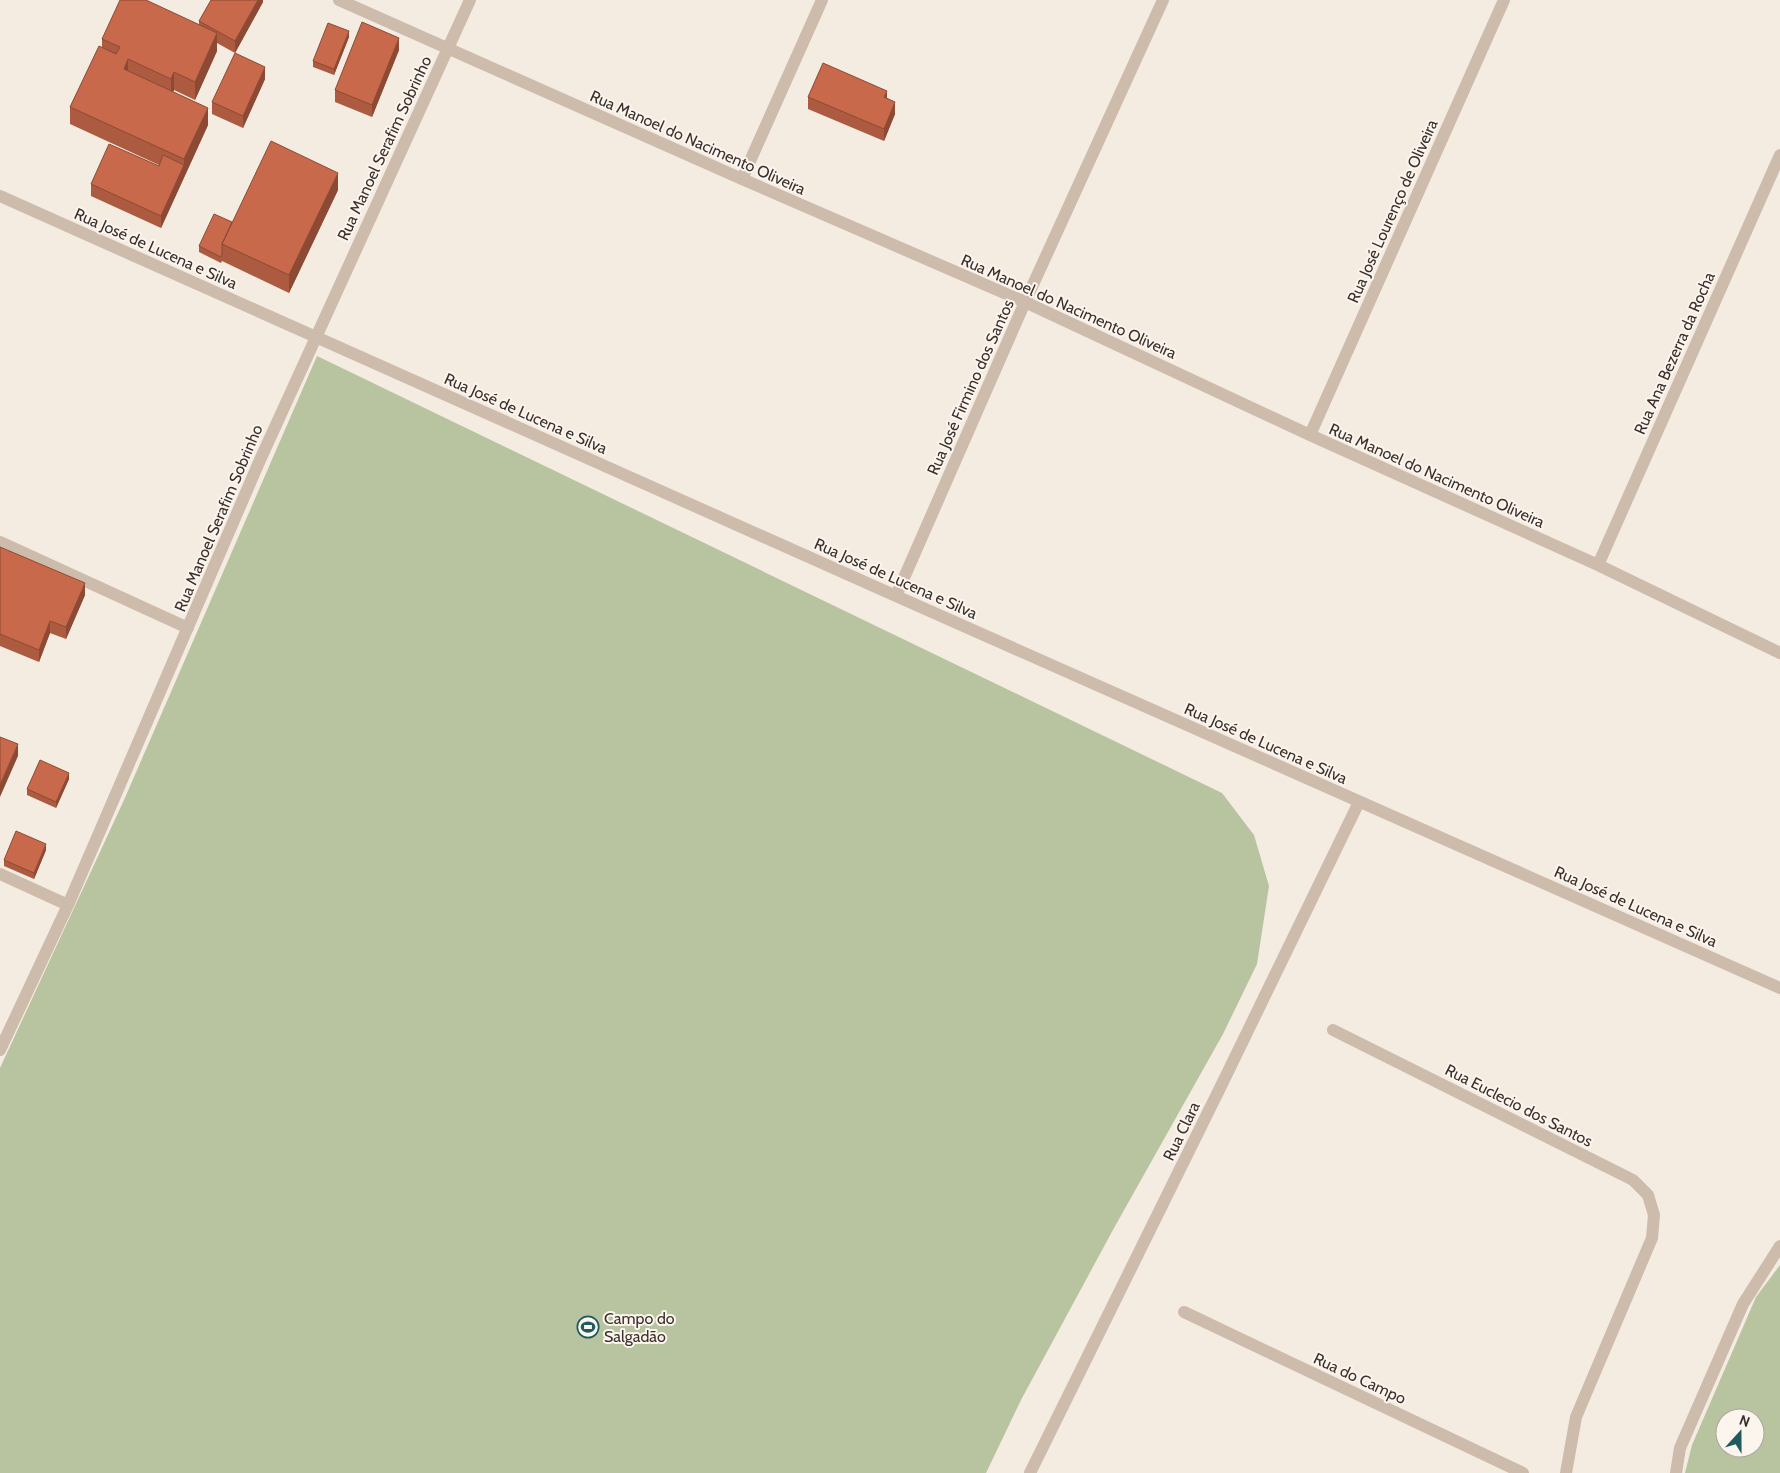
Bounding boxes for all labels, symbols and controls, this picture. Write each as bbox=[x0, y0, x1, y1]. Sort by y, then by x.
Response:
street label: Rua Manoel Serafim Sobrinho bbox=[333, 53, 436, 243]
street label: Rua Manoel do Nacimento Oliveira bbox=[587, 86, 809, 199]
street label: Rua José Lourenço de Oliveira bbox=[1343, 116, 1442, 306]
street label: Rua José de Lucena e Silva bbox=[71, 204, 240, 293]
street label: Rua Manoel do Nacimento Oliveira bbox=[958, 250, 1180, 363]
street label: Rua Ana Bezerra da Rocha bbox=[1630, 269, 1719, 437]
street label: Rua José Firmino dos Santos bbox=[923, 296, 1018, 478]
street label: Rua José de Lucena e Silva bbox=[441, 369, 610, 458]
street label: Rua Manoel do Nacimento Oliveira bbox=[1326, 419, 1548, 532]
street label: Rua Manoel Serafim Sobrinho bbox=[170, 422, 267, 615]
street label: Rua José de Lucena e Silva bbox=[811, 534, 980, 623]
street label: Rua José de Lucena e Silva bbox=[1181, 699, 1350, 788]
street label: Rua José de Lucena e Silva bbox=[1551, 862, 1720, 951]
street label: Rua Euclecio dos Santos bbox=[1442, 1060, 1596, 1151]
street label: Rua Clara bbox=[1159, 1098, 1204, 1164]
place label: Campo do Salgadão bbox=[604, 1309, 675, 1346]
sports icon: Campo do Salgadão bbox=[576, 1315, 600, 1339]
street label: Rua do Campo bbox=[1311, 1349, 1409, 1408]
north arrow bbox=[1715, 1408, 1765, 1458]
text: N bbox=[1737, 1411, 1753, 1431]

